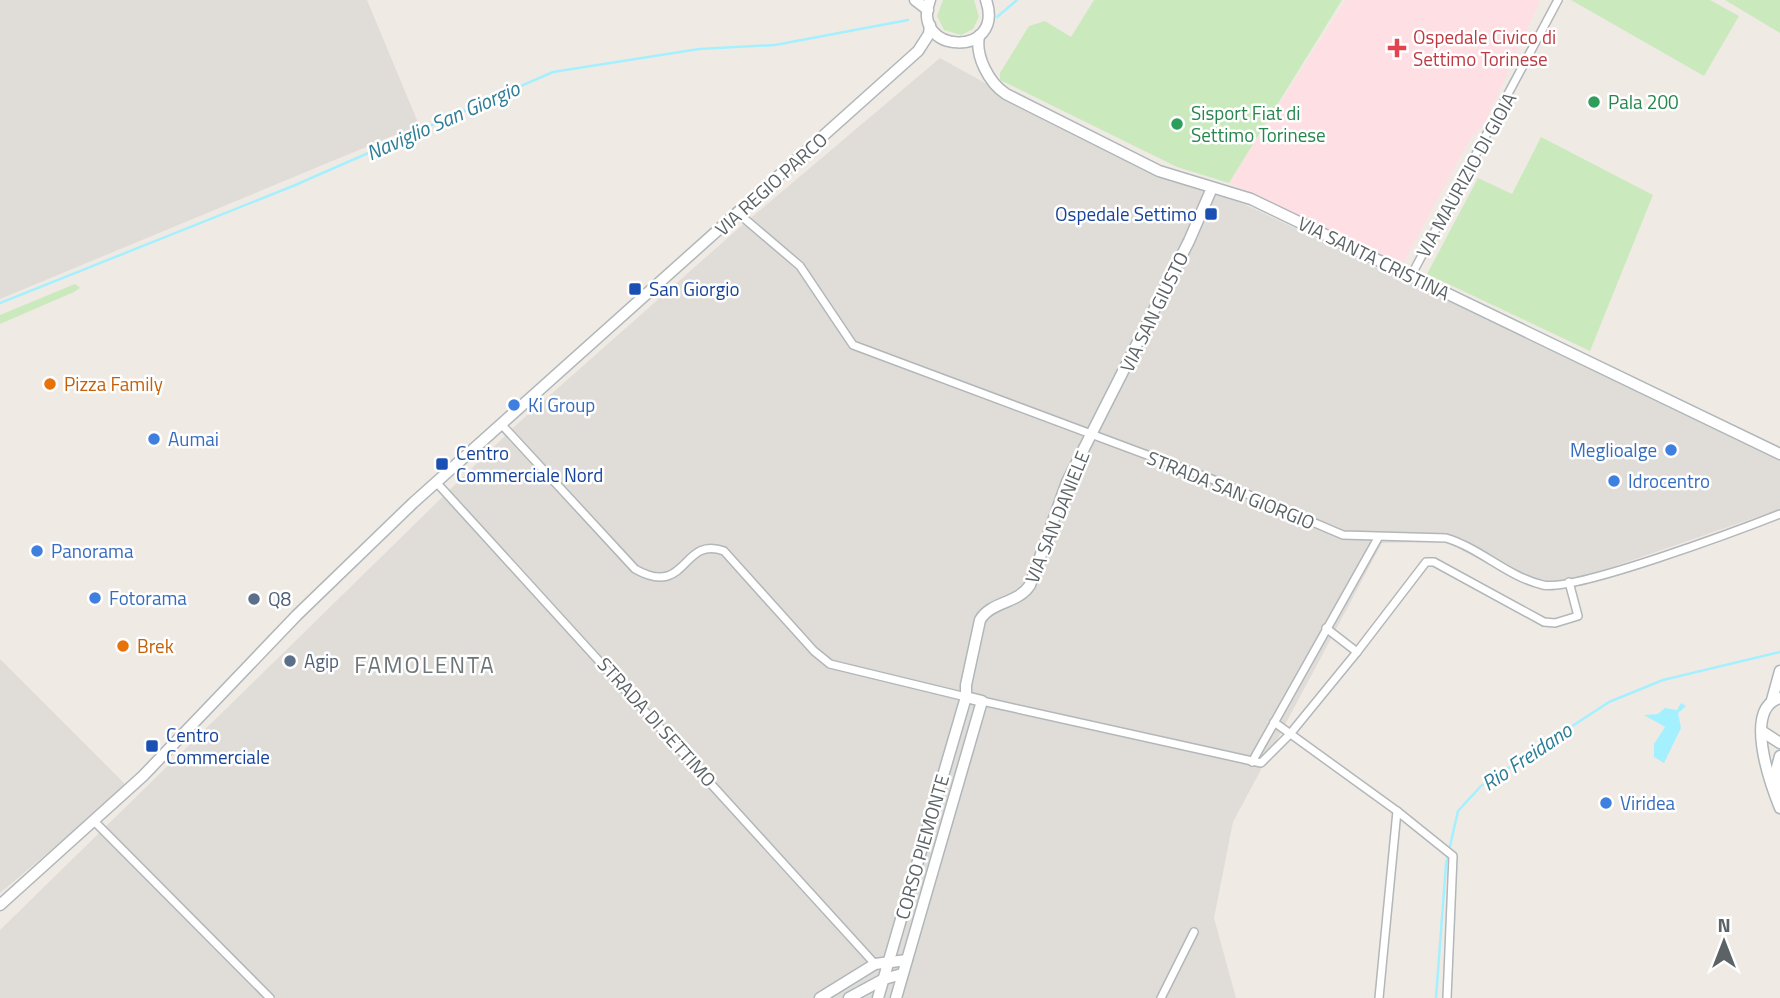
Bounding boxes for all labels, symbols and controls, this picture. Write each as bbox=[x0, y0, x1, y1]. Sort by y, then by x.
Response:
place label: Ospedale Civico di Settimo Torinese bbox=[1413, 22, 1556, 73]
marker: Ospedale Civico di Settimo Torinese bbox=[1387, 38, 1407, 58]
water label: Naviglio San Giorgio bbox=[361, 72, 525, 168]
street label: VIA MAURIZIO DI GIOIA bbox=[1408, 87, 1523, 263]
place label: Pala 200 bbox=[1608, 87, 1679, 116]
marker: Pala 200 bbox=[1586, 94, 1602, 110]
place label: Sisport Fiat di Settimo Torinese bbox=[1191, 98, 1326, 149]
marker: Sisport Fiat di Settimo Torinese bbox=[1169, 116, 1185, 132]
street label: VIA REGIO PARCO bbox=[708, 125, 833, 242]
place label: Ospedale Settimo bbox=[1055, 199, 1197, 228]
marker: Ospedale Settimo bbox=[1203, 206, 1219, 222]
street label: VIA SANTA CRISTINA bbox=[1293, 208, 1455, 307]
street label: VIA SAN GIUSTO bbox=[1112, 247, 1195, 377]
place label: San Giorgio bbox=[649, 274, 740, 303]
marker: San Giorgio bbox=[627, 281, 643, 297]
place label: Pizza Family bbox=[64, 369, 163, 398]
marker: Pizza Family bbox=[42, 376, 58, 392]
place label: Ki Group bbox=[528, 390, 595, 419]
marker: Ki Group bbox=[506, 397, 522, 413]
place label: Aumai bbox=[168, 424, 219, 453]
marker: Aumai bbox=[146, 431, 162, 447]
place label: Meglioalge bbox=[1570, 435, 1657, 464]
place label: Centro Commerciale Nord bbox=[456, 438, 603, 489]
marker: Meglioalge bbox=[1663, 442, 1679, 458]
street label: STRADA SAN GIORGIO bbox=[1143, 443, 1319, 536]
street label: VIA SAN DANIELE bbox=[1017, 446, 1096, 587]
marker: Centro Commerciale Nord bbox=[434, 456, 450, 472]
place label: Idrocentro bbox=[1628, 466, 1710, 495]
marker: Idrocentro bbox=[1606, 473, 1622, 489]
place label: Panorama bbox=[51, 536, 134, 565]
marker: Panorama bbox=[29, 543, 45, 559]
place label: Fotorama bbox=[109, 583, 187, 612]
place label: Q8 bbox=[268, 584, 292, 613]
marker: Fotorama bbox=[87, 590, 103, 606]
marker: Q8 bbox=[246, 591, 262, 607]
place label: Brek bbox=[137, 631, 174, 660]
marker: Brek bbox=[115, 638, 131, 654]
place label: Agip bbox=[304, 646, 339, 675]
district label: FAMOLENTA bbox=[354, 647, 496, 682]
street label: STRADA DI SETTIMO bbox=[591, 650, 724, 793]
marker: Agip bbox=[282, 653, 298, 669]
water label: Rio Freidano bbox=[1475, 714, 1579, 798]
place label: Centro Commerciale bbox=[166, 720, 270, 771]
marker: Centro Commerciale bbox=[144, 738, 160, 754]
street label: CORSO PIEMONTE bbox=[887, 771, 956, 923]
place label: Viridea bbox=[1620, 788, 1676, 817]
marker: Viridea bbox=[1598, 795, 1614, 811]
north arrow bbox=[1689, 907, 1759, 977]
text: N bbox=[1717, 910, 1731, 939]

